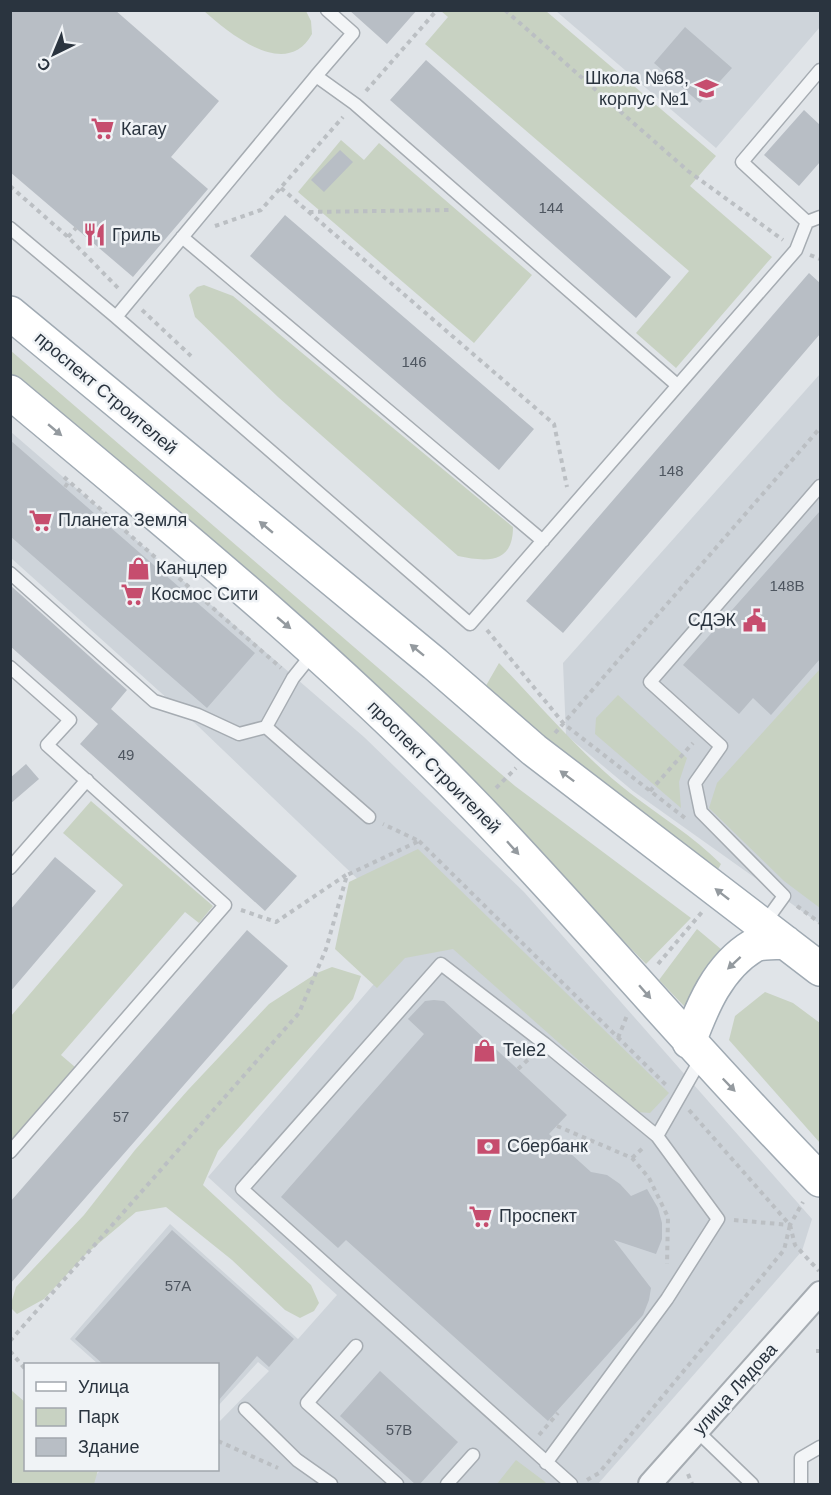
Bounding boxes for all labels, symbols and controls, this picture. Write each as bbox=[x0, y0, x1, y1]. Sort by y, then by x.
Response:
north arrow bbox=[24, 24, 84, 84]
text: С bbox=[34, 54, 54, 75]
place label: Школа №68, корпус №1 bbox=[585, 68, 689, 109]
school or university icon: Школа №68, корпус №1 bbox=[694, 75, 720, 101]
supermarket icon: Кагау bbox=[90, 116, 116, 142]
place label: Кагау bbox=[121, 119, 166, 139]
house number: 144 bbox=[538, 199, 564, 216]
restaurant icon: Гриль bbox=[81, 222, 107, 248]
place label: Гриль bbox=[112, 225, 161, 245]
street label: проспект Строителей bbox=[31, 328, 181, 458]
house number: 146 bbox=[401, 353, 427, 370]
one-way arrow bbox=[47, 423, 63, 436]
house number: 148 bbox=[658, 462, 684, 479]
supermarket icon: Планета Земля bbox=[27, 507, 53, 533]
place label: Планета Земля bbox=[58, 510, 187, 530]
one-way arrow bbox=[259, 521, 274, 534]
shop icon: Канцлер bbox=[125, 555, 151, 581]
place label: Канцлер bbox=[156, 558, 227, 578]
house number: 148В bbox=[769, 577, 805, 594]
supermarket icon: Космос Сити bbox=[120, 581, 146, 607]
place label: Космос Сити bbox=[151, 584, 258, 604]
public building icon: СДЭК bbox=[741, 607, 767, 633]
place label: СДЭК bbox=[688, 610, 737, 630]
one-way arrow bbox=[276, 617, 292, 630]
one-way arrow bbox=[409, 644, 425, 657]
street label: проспект Строителей bbox=[364, 697, 504, 837]
house number: 49 bbox=[118, 746, 134, 763]
one-way arrow bbox=[559, 770, 574, 782]
one-way arrow bbox=[506, 840, 519, 855]
one-way arrow bbox=[714, 887, 730, 900]
one-way arrow bbox=[727, 956, 741, 970]
one-way arrow bbox=[638, 984, 651, 1000]
shop icon: Tele2 bbox=[472, 1037, 498, 1063]
place label: Tele2 bbox=[503, 1040, 546, 1060]
one-way arrow bbox=[722, 1077, 736, 1092]
house number: 57 bbox=[113, 1108, 129, 1125]
bank icon: Сбербанк bbox=[476, 1133, 502, 1159]
place label: Сбербанк bbox=[507, 1136, 588, 1156]
supermarket icon: Проспект bbox=[468, 1203, 494, 1229]
place label: Проспект bbox=[499, 1206, 577, 1226]
house number: 57А bbox=[165, 1277, 191, 1294]
street label: улица Лядова bbox=[689, 1339, 782, 1439]
legend bbox=[24, 1363, 219, 1471]
text: Улица bbox=[78, 1377, 130, 1397]
text: Парк bbox=[78, 1407, 119, 1427]
house number: 57В bbox=[386, 1421, 412, 1438]
text: Здание bbox=[78, 1437, 139, 1457]

